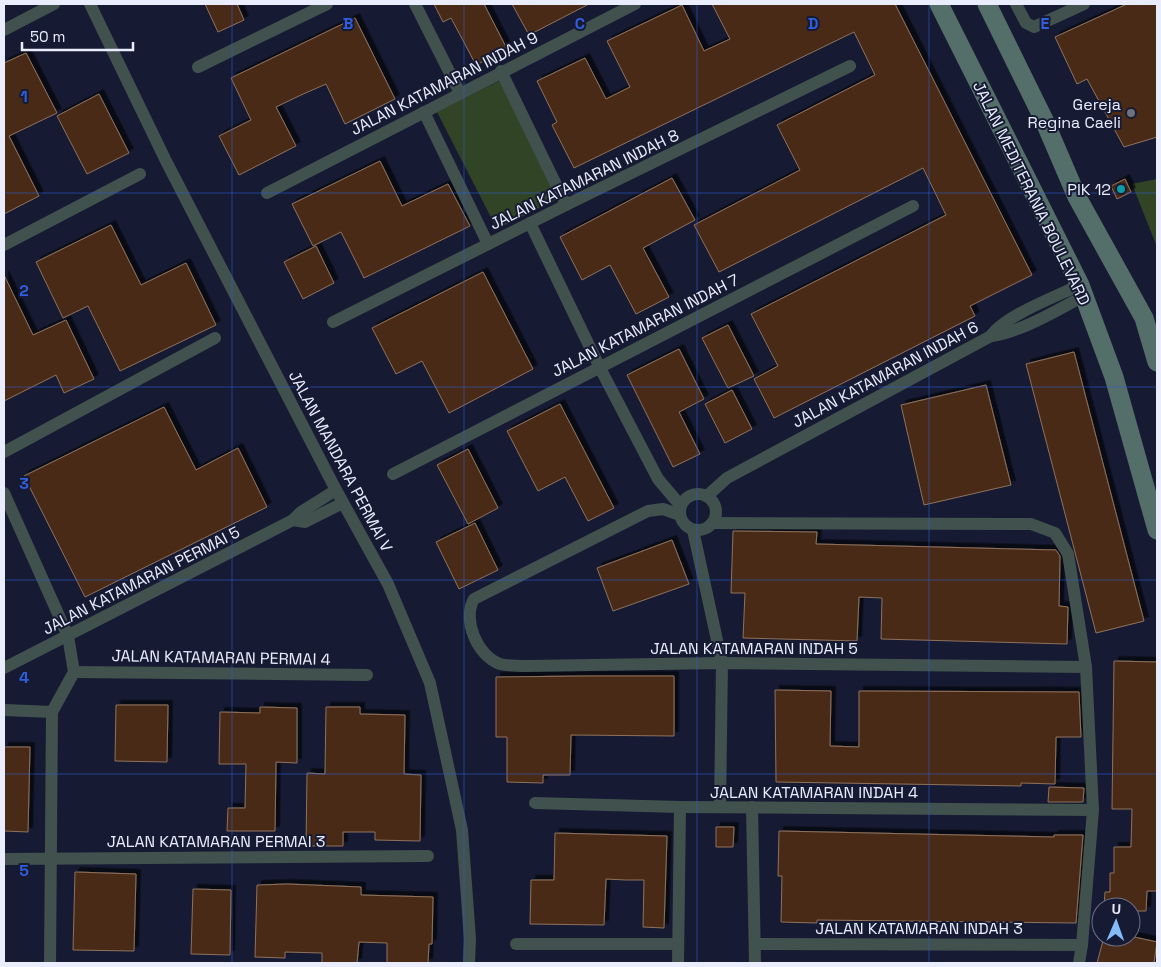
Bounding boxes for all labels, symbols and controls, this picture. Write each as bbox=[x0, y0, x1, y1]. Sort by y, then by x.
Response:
text: B bbox=[343, 13, 353, 34]
text: C bbox=[575, 13, 585, 34]
text: D bbox=[808, 13, 818, 34]
text: E bbox=[1041, 13, 1050, 34]
scale bar bbox=[22, 20, 134, 52]
text: 50 m bbox=[30, 27, 65, 46]
street label: JALAN KATAMARAN INDAH 9 bbox=[347, 27, 542, 140]
street label: JALAN MEDITERANIA BOULEVARD bbox=[968, 78, 1095, 309]
text: 1 bbox=[20, 86, 28, 107]
place label: Gereja Regina Caeli bbox=[1028, 94, 1121, 133]
marker: Gereja Regina Caeli bbox=[1125, 107, 1137, 119]
street label: JALAN KATAMARAN INDAH 8 bbox=[486, 124, 682, 234]
place label: PIK 12 bbox=[1067, 179, 1111, 200]
marker: PIK 12 bbox=[1115, 183, 1127, 195]
street label: JALAN KATAMARAN INDAH 7 bbox=[548, 269, 742, 382]
text: 2 bbox=[19, 280, 29, 301]
street label: JALAN KATAMARAN INDAH 6 bbox=[789, 316, 982, 433]
street label: JALAN MANDARA PERMAI V bbox=[284, 367, 397, 555]
text: 3 bbox=[19, 473, 29, 494]
street label: JALAN KATAMARAN PERMAI 5 bbox=[39, 521, 243, 639]
street label: JALAN KATAMARAN INDAH 5 bbox=[650, 638, 858, 659]
street label: JALAN KATAMARAN PERMAI 4 bbox=[111, 645, 331, 670]
text: 4 bbox=[19, 667, 29, 688]
street label: JALAN KATAMARAN INDAH 4 bbox=[710, 782, 918, 803]
street label: JALAN KATAMARAN PERMAI 3 bbox=[107, 831, 325, 852]
text: 5 bbox=[19, 860, 29, 881]
north arrow bbox=[1091, 897, 1141, 947]
text: U bbox=[1111, 900, 1121, 918]
street label: JALAN KATAMARAN INDAH 3 bbox=[815, 918, 1023, 939]

